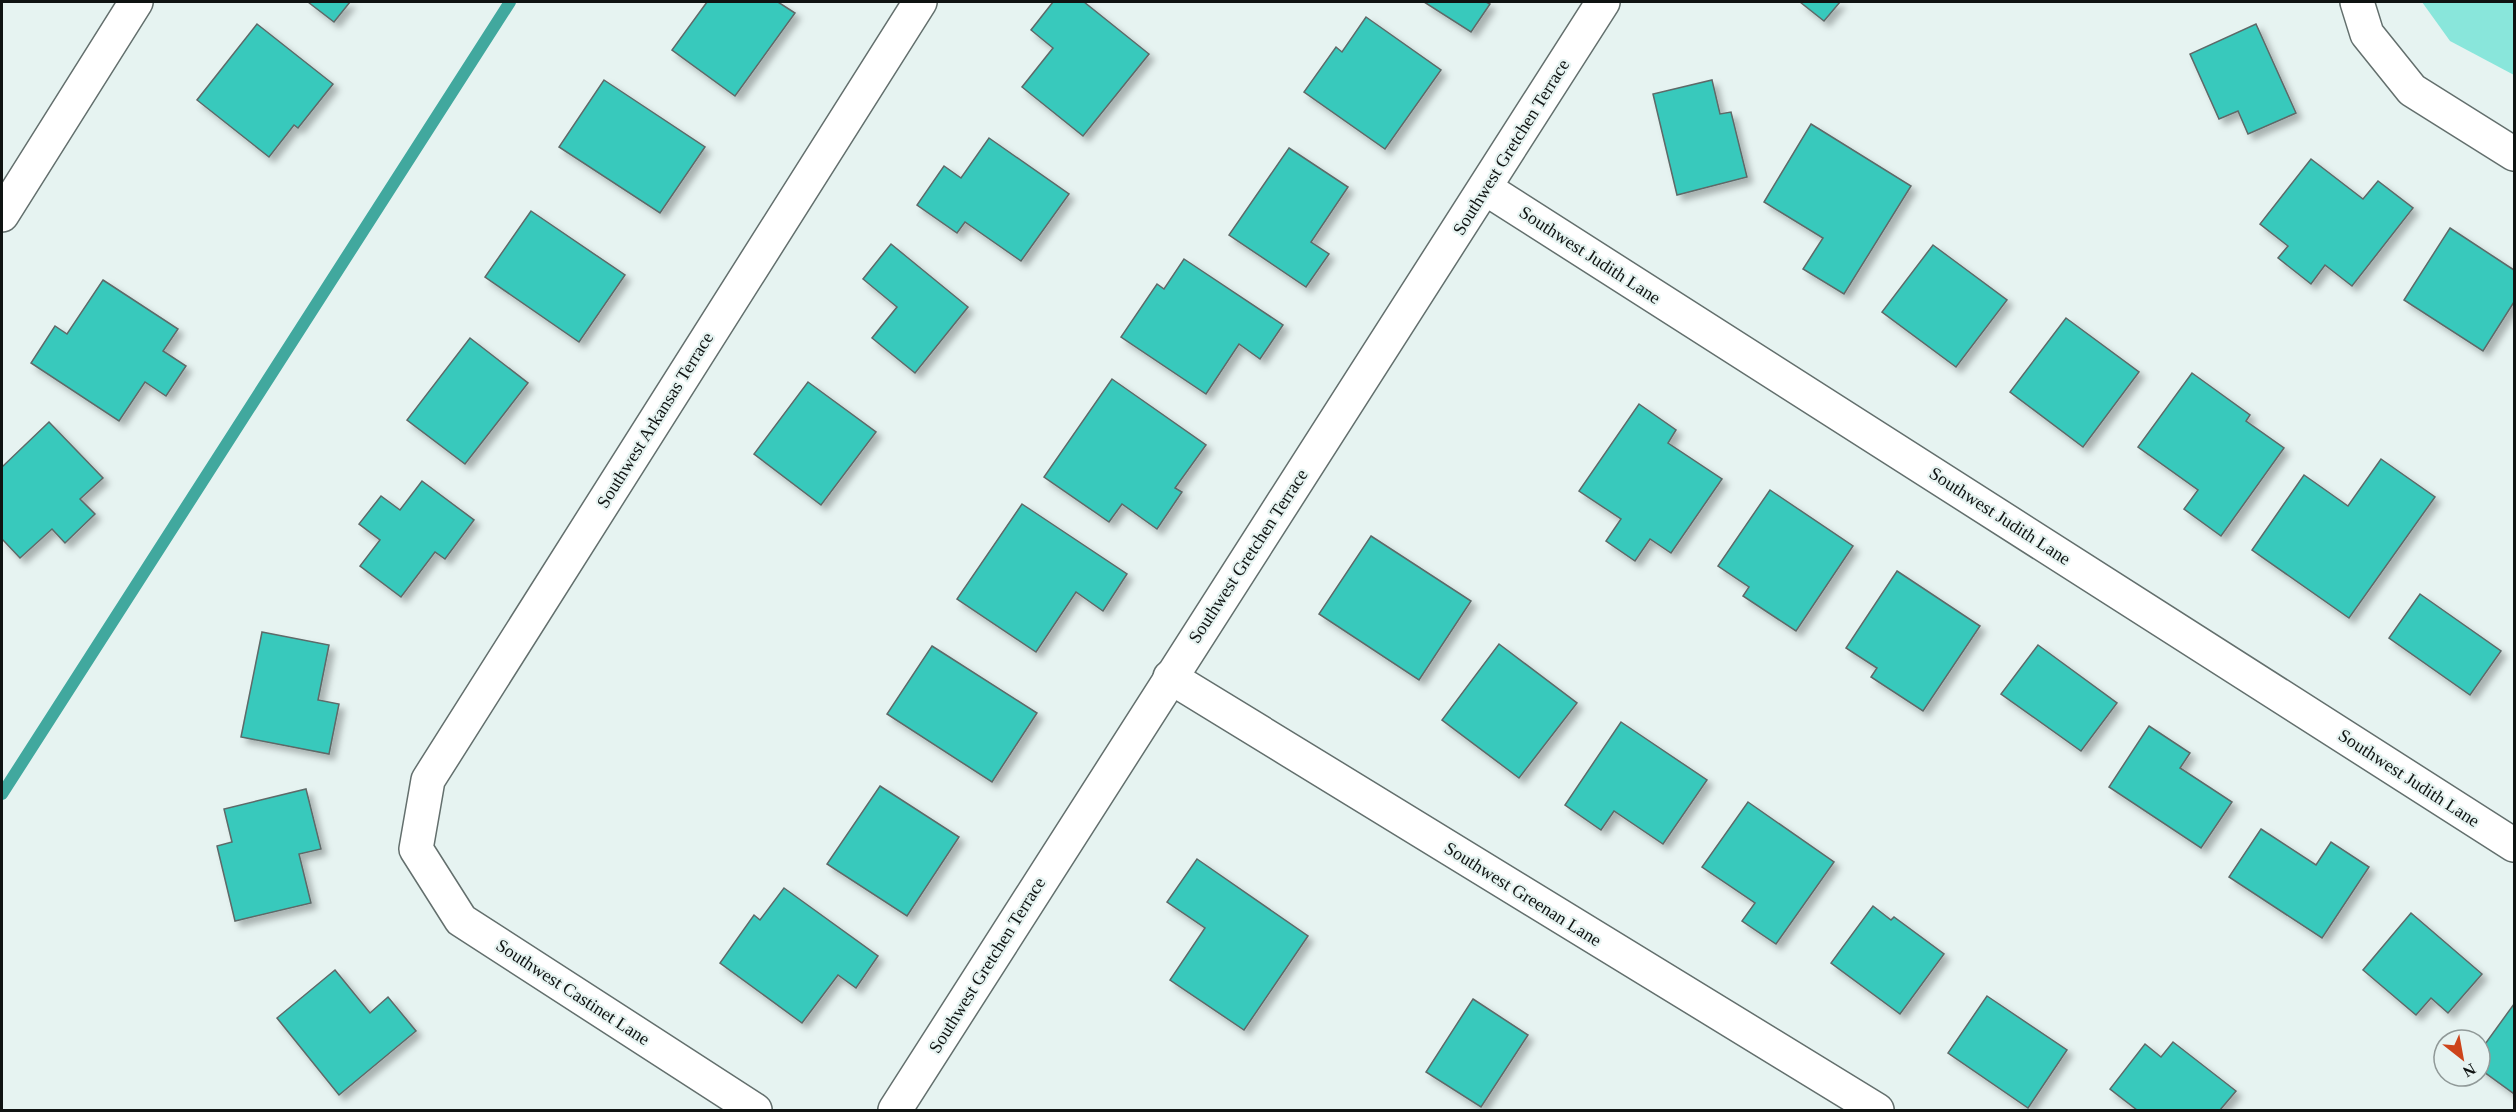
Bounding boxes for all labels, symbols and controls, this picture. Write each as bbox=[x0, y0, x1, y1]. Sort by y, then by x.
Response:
street label: Southwest Gretchen Terrace bbox=[1449, 55, 1573, 239]
street label: Southwest Judith Lane bbox=[1516, 202, 1664, 308]
street label: Southwest Arkansas Terrace bbox=[593, 328, 717, 512]
street label: Southwest Judith Lane bbox=[1926, 463, 2074, 569]
street label: Southwest Gretchen Terrace bbox=[1184, 465, 1312, 647]
street label: Southwest Judith Lane bbox=[2335, 725, 2483, 831]
street label: Southwest Greenan Lane bbox=[1441, 838, 1605, 950]
street label: Southwest Gretchen Terrace bbox=[925, 873, 1049, 1057]
street label: Southwest Castinet Lane bbox=[492, 935, 654, 1049]
north arrow bbox=[2432, 1028, 2492, 1088]
text: N bbox=[2460, 1060, 2479, 1081]

